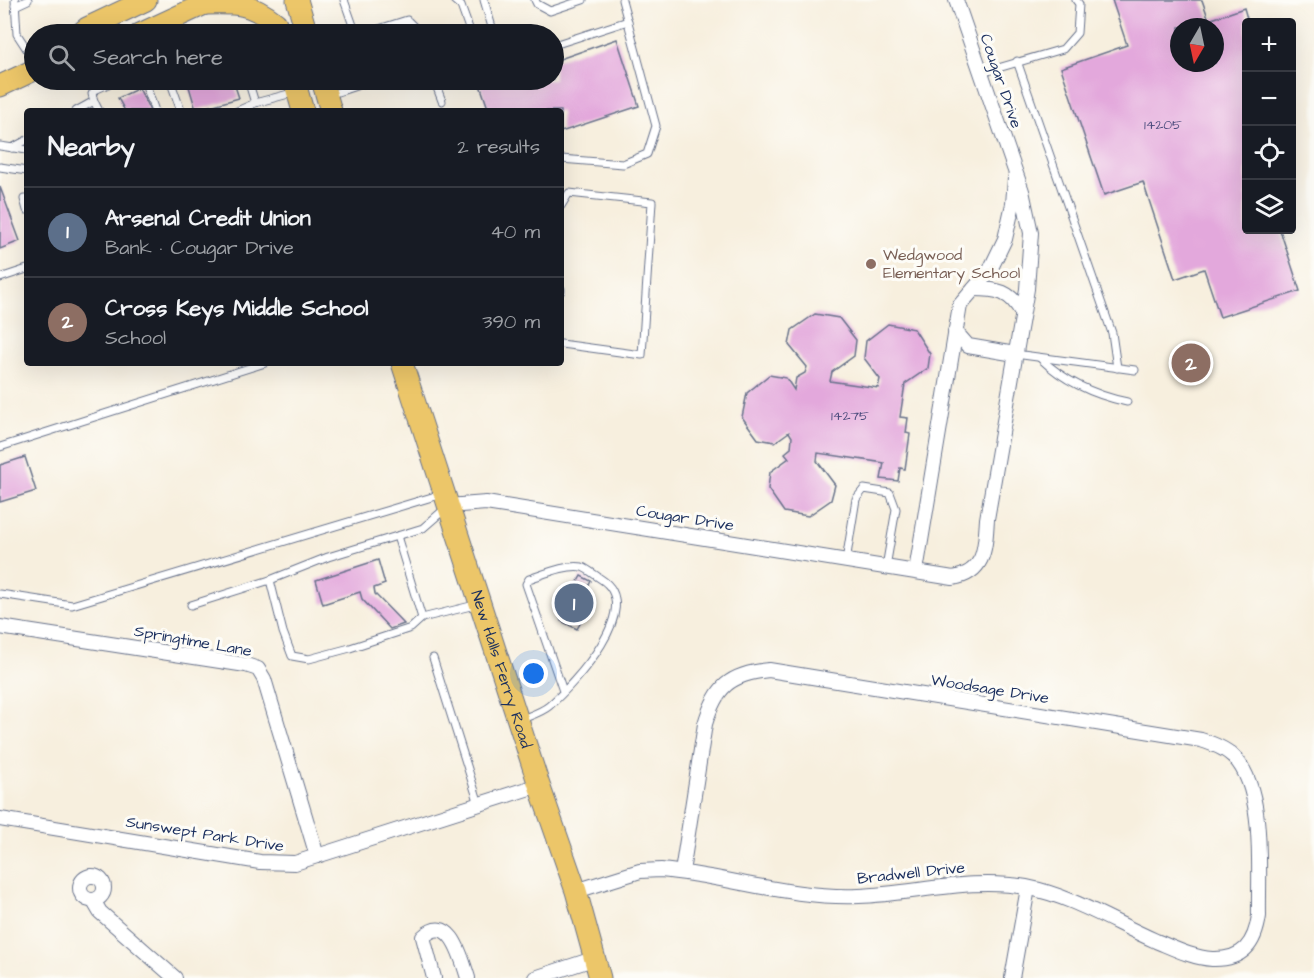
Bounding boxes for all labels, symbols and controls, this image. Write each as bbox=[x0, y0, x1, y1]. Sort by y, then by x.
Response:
north arrow bbox=[1170, 18, 1224, 72]
map controls bbox=[1242, 18, 1296, 234]
button: + bbox=[1242, 18, 1296, 72]
search box bbox=[24, 24, 564, 90]
street label: Cougar Drive bbox=[974, 31, 1028, 132]
icon: search bbox=[45, 41, 78, 74]
text: Search here bbox=[93, 42, 223, 73]
button: − bbox=[1242, 72, 1296, 126]
house number: 14205 bbox=[1144, 115, 1182, 135]
button: locate bbox=[1242, 126, 1296, 180]
text: Nearby bbox=[48, 129, 135, 165]
text: 2 results bbox=[457, 133, 540, 161]
button: layers bbox=[1242, 180, 1296, 234]
text: Arsenal Credit Union bbox=[105, 203, 311, 234]
text: 1 bbox=[66, 218, 69, 246]
text: 40 m bbox=[490, 218, 540, 246]
text: Bank · Cougar Drive bbox=[105, 234, 294, 262]
place label: Wedgwood Elementary School bbox=[883, 244, 1020, 285]
marker: Wedgwood Elementary School bbox=[864, 257, 878, 271]
text: Cross Keys Middle School bbox=[105, 293, 369, 324]
text: 2 bbox=[62, 308, 73, 336]
text: 390 m bbox=[482, 308, 540, 336]
text: School bbox=[105, 324, 166, 352]
pin: 2 bbox=[1172, 340, 1210, 386]
house number: 14275 bbox=[831, 406, 869, 426]
street label: Cougar Drive bbox=[634, 499, 736, 538]
pin: 1 bbox=[554, 580, 594, 626]
street label: New Halls Ferry Road bbox=[466, 588, 537, 751]
street label: Springtime Lane bbox=[132, 620, 254, 663]
your location bbox=[519, 659, 548, 688]
street label: Woodsage Drive bbox=[929, 669, 1051, 710]
street label: Sunswept Park Drive bbox=[124, 811, 286, 857]
street label: Bradwell Drive bbox=[856, 856, 966, 890]

